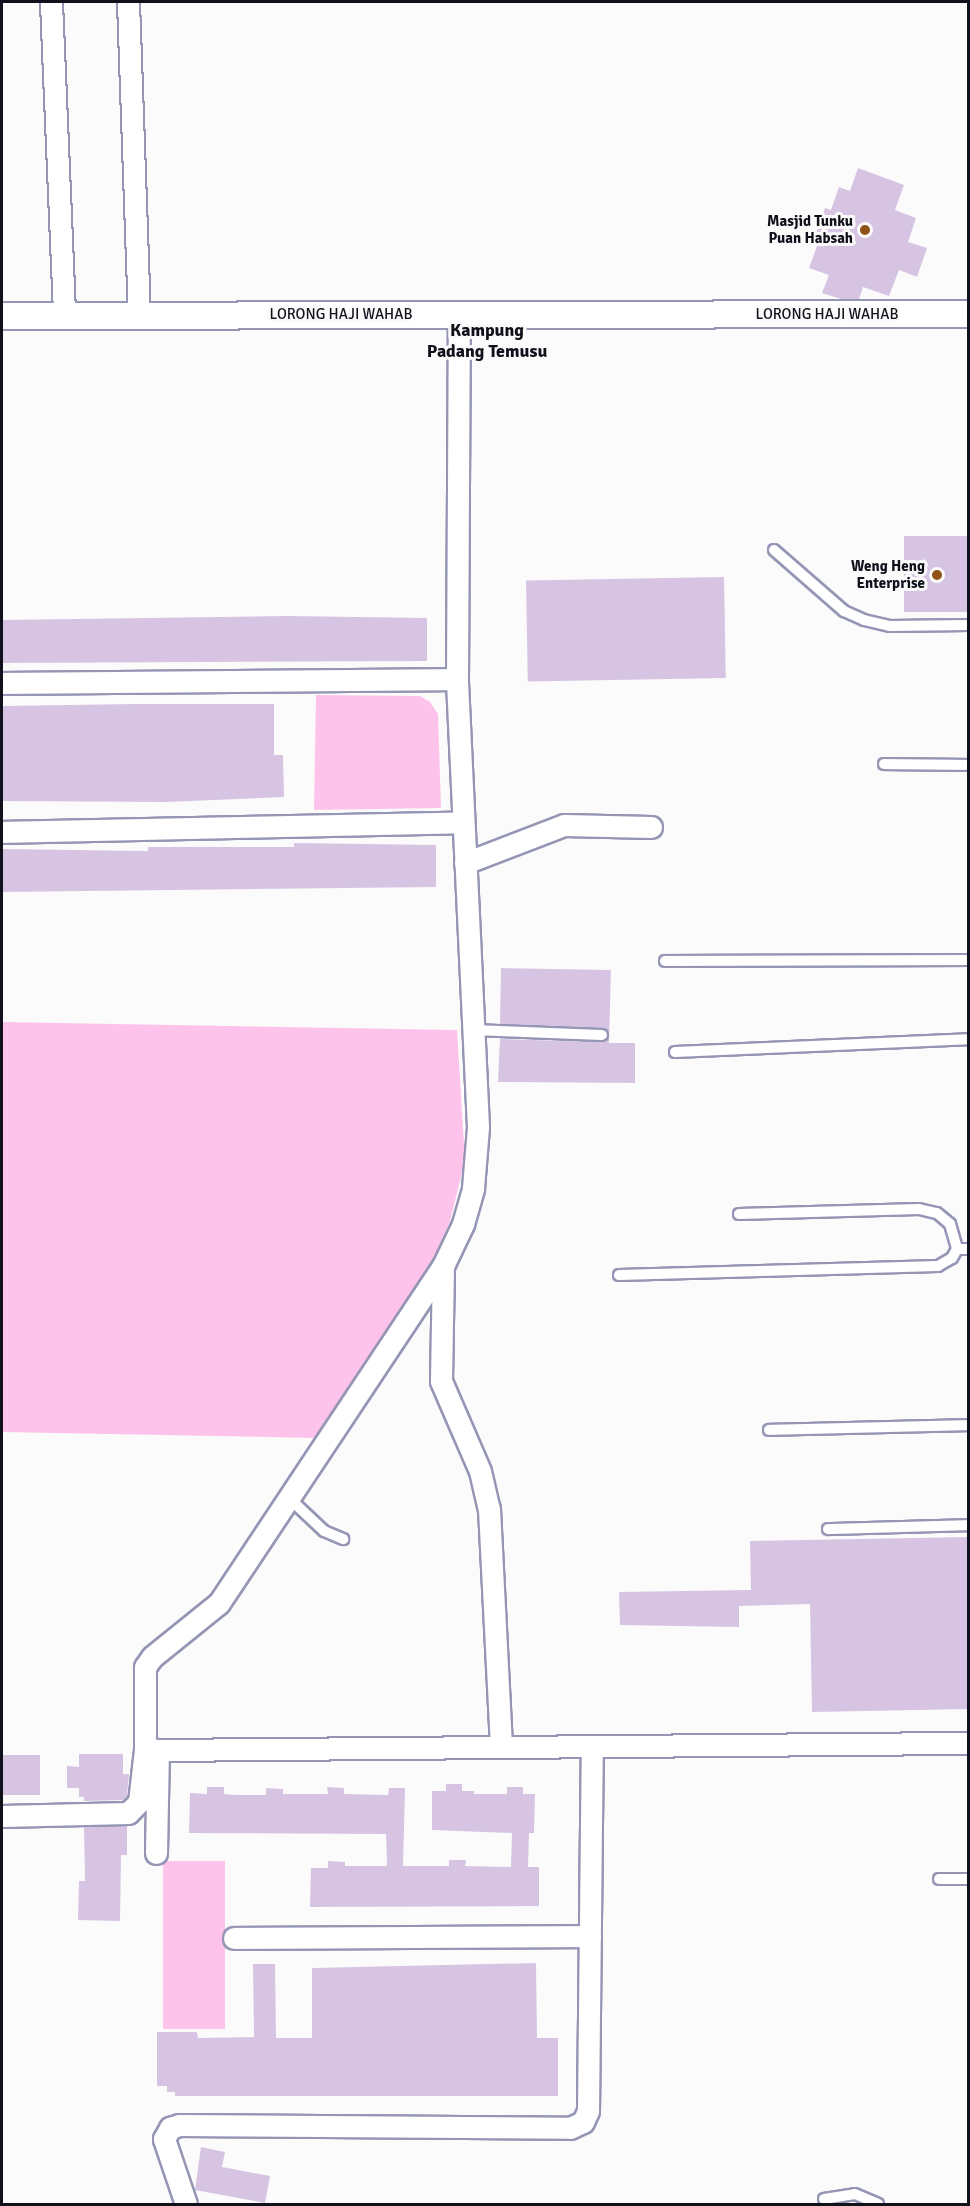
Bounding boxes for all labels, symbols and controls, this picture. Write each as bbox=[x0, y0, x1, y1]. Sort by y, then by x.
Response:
place label: Masjid Tunku Puan Habsah bbox=[767, 212, 853, 247]
marker: Masjid Tunku Puan Habsah bbox=[858, 223, 872, 237]
street label: LORONG HAJI WAHAB bbox=[270, 306, 412, 324]
street label: LORONG HAJI WAHAB bbox=[756, 306, 898, 324]
district label: Kampung Padang Temusu bbox=[427, 320, 547, 362]
place label: Weng Heng Enterprise bbox=[851, 557, 925, 592]
marker: Weng Heng Enterprise bbox=[930, 568, 944, 582]

